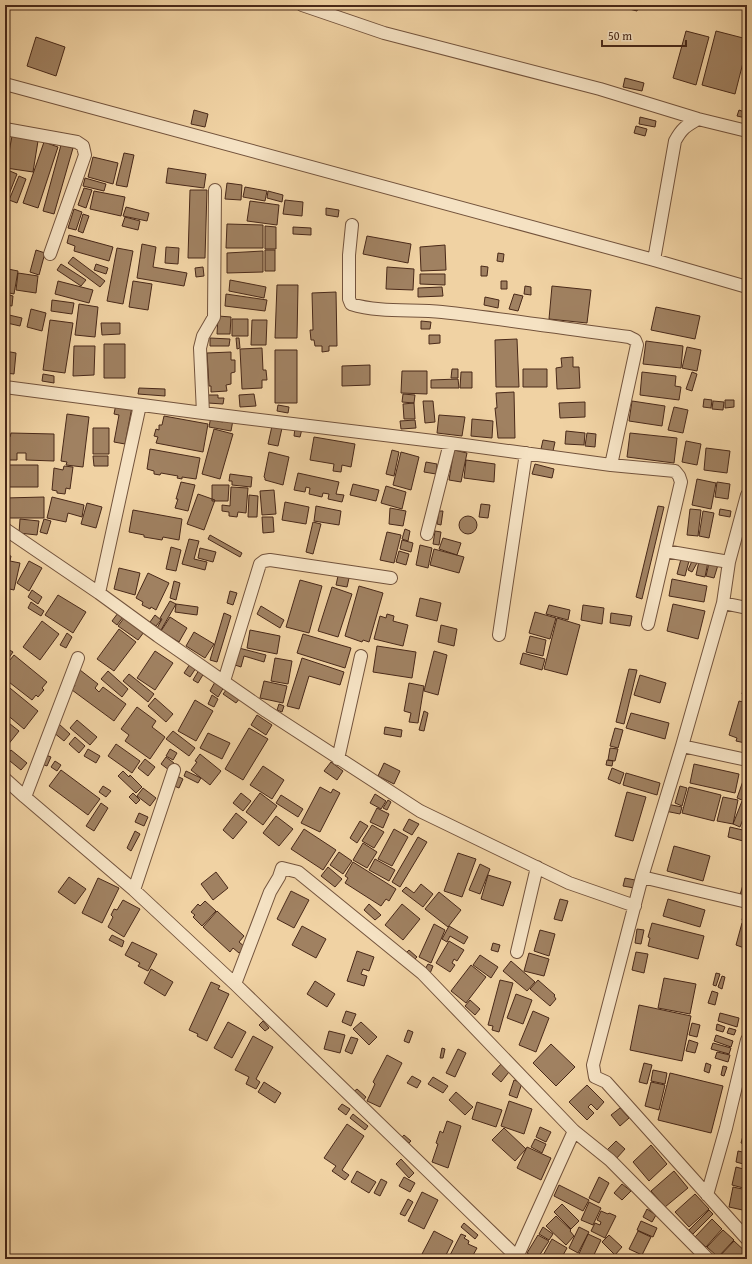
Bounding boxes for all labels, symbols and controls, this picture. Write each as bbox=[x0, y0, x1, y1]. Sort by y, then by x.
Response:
scale bar bbox=[602, 22, 686, 48]
text: 50 m bbox=[608, 27, 632, 44]

